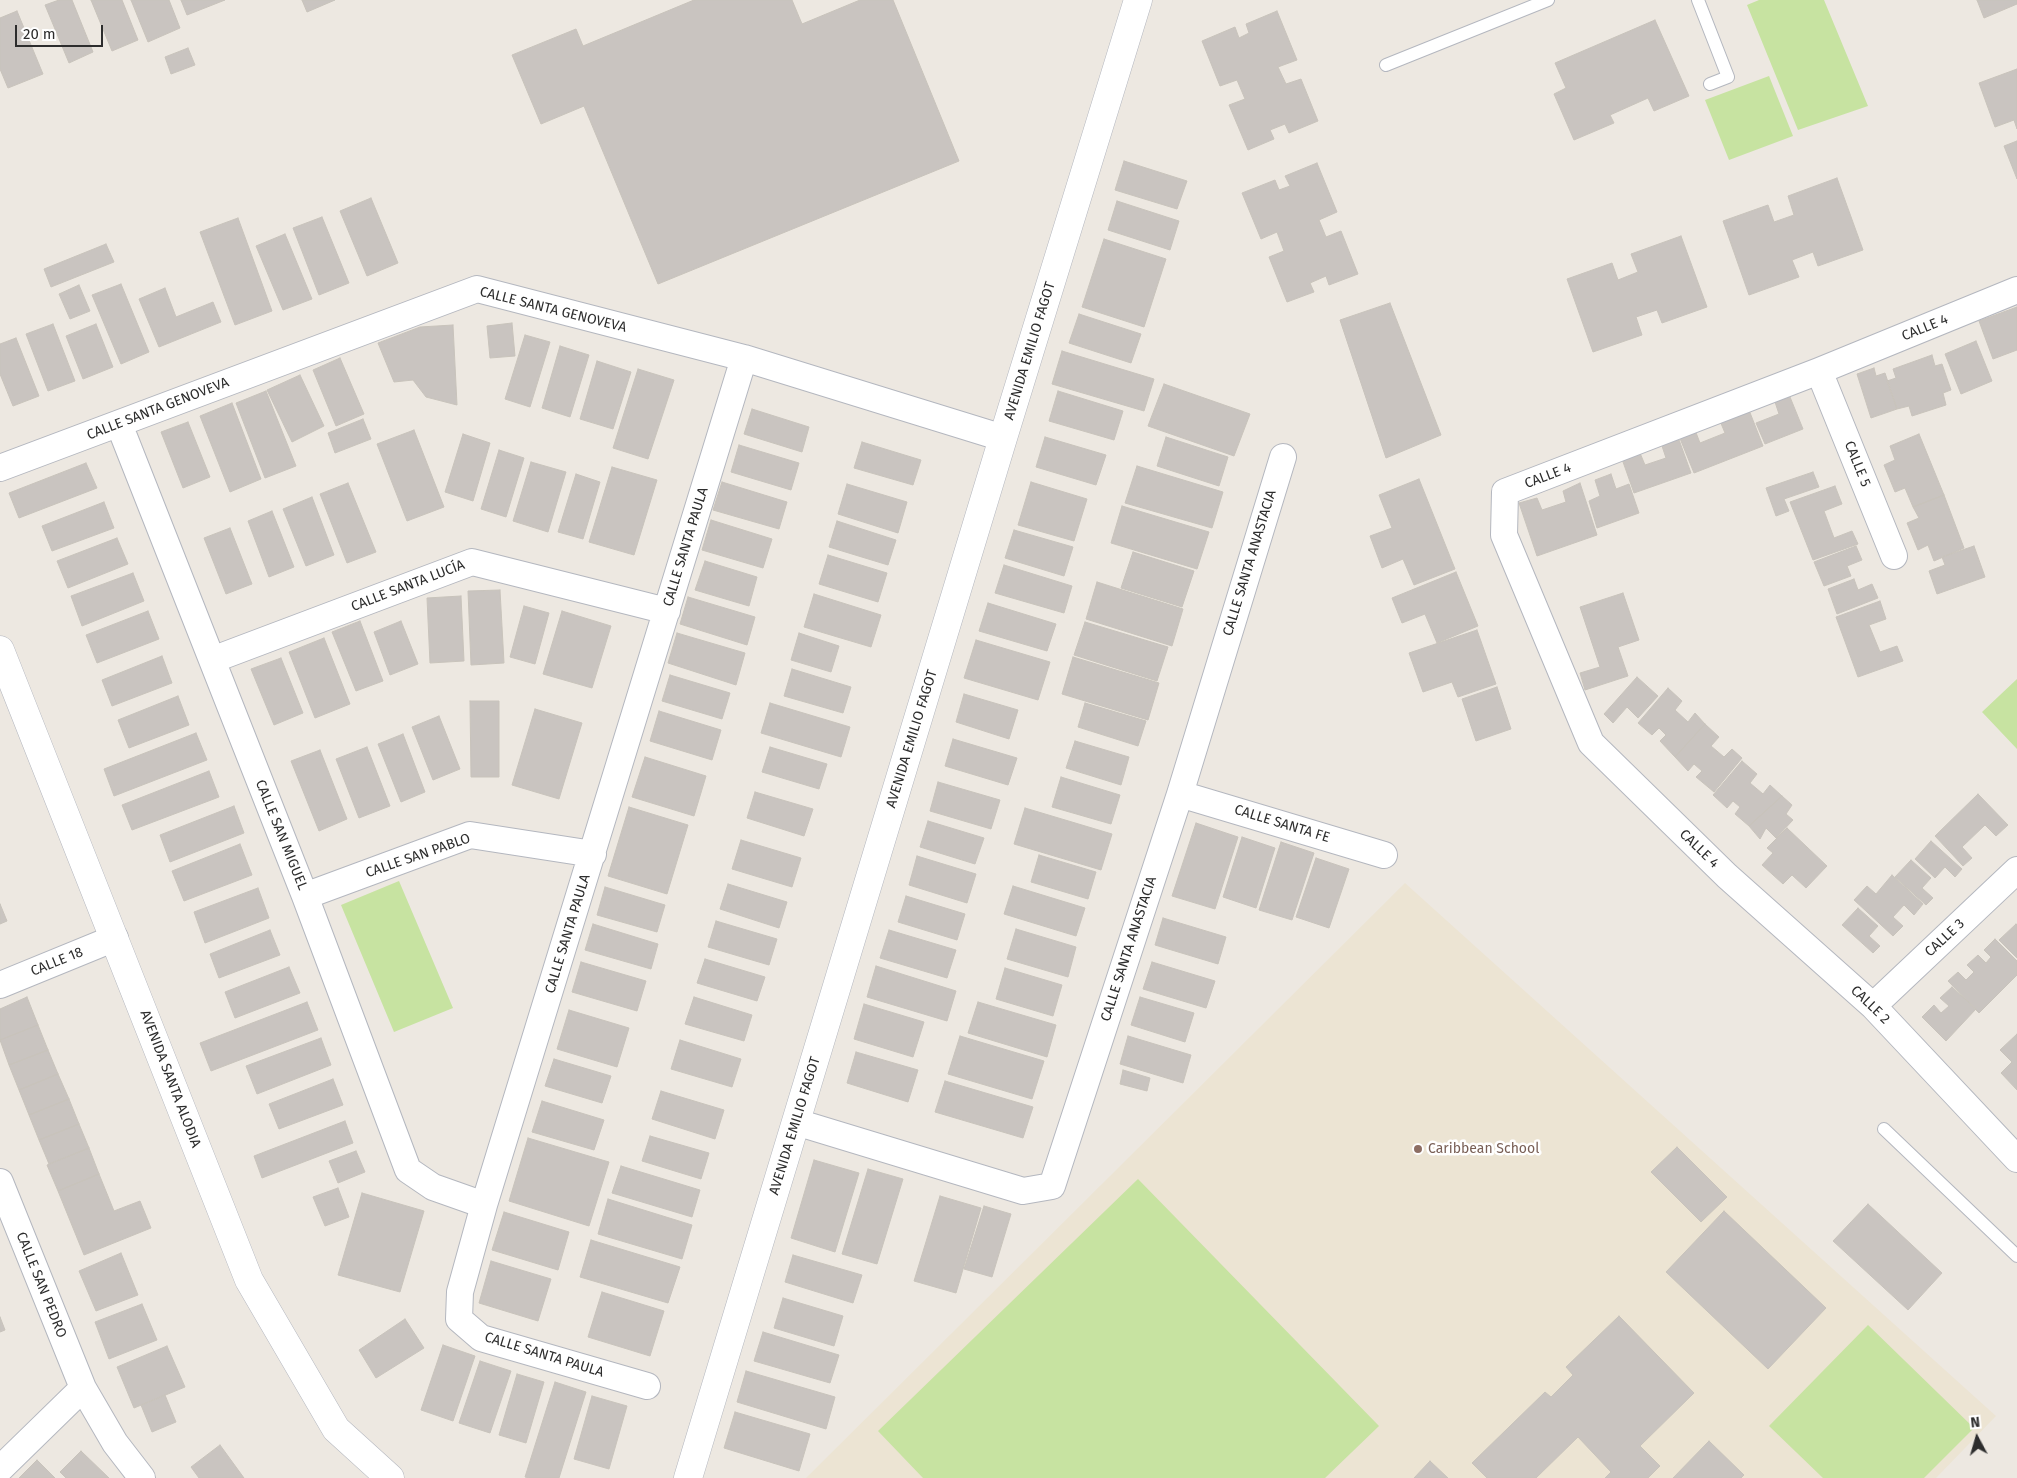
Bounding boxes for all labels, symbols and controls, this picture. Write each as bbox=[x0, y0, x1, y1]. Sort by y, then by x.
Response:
scale bar bbox=[18, 15, 105, 47]
text: 20 m bbox=[23, 25, 56, 43]
street label: AVENIDA EMILIO FAGOT bbox=[1001, 280, 1059, 422]
street label: CALLE SANTA GENOVEVA bbox=[478, 284, 628, 336]
street label: CALLE 4 bbox=[1899, 311, 1951, 345]
street label: CALLE SANTA GENOVEVA bbox=[85, 374, 231, 444]
street label: CALLE 5 bbox=[1840, 439, 1874, 489]
street label: CALLE 4 bbox=[1522, 459, 1574, 493]
street label: CALLE SANTA PAULA bbox=[660, 485, 712, 609]
street label: CALLE SANTA ANASTACIA bbox=[1220, 488, 1280, 638]
street label: CALLE SANTA LUCÍA bbox=[349, 557, 467, 615]
street label: AVENIDA EMILIO FAGOT bbox=[883, 668, 941, 810]
street label: CALLE SAN MIGUEL bbox=[251, 777, 311, 893]
street label: CALLE SANTA FE bbox=[1232, 802, 1332, 846]
street label: CALLE 4 bbox=[1676, 826, 1722, 872]
street label: CALLE SAN PABLO bbox=[363, 830, 473, 882]
street label: CALLE SANTA PAULA bbox=[542, 872, 594, 996]
street label: CALLE SANTA ANASTACIA bbox=[1098, 874, 1160, 1024]
street label: CALLE 3 bbox=[1922, 915, 1968, 961]
street label: CALLE 18 bbox=[28, 944, 86, 980]
street label: CALLE 2 bbox=[1847, 982, 1893, 1028]
street label: AVENIDA SANTA ALODIA bbox=[136, 1008, 204, 1150]
street label: AVENIDA EMILIO FAGOT bbox=[766, 1055, 824, 1197]
place label: Caribbean School bbox=[1428, 1141, 1539, 1157]
marker: Caribbean School bbox=[1412, 1143, 1424, 1155]
street label: CALLE SAN PEDRO bbox=[12, 1230, 70, 1340]
street label: CALLE SANTA PAULA bbox=[482, 1329, 606, 1381]
north arrow bbox=[1952, 1413, 2002, 1463]
text: N bbox=[1970, 1414, 1981, 1432]

